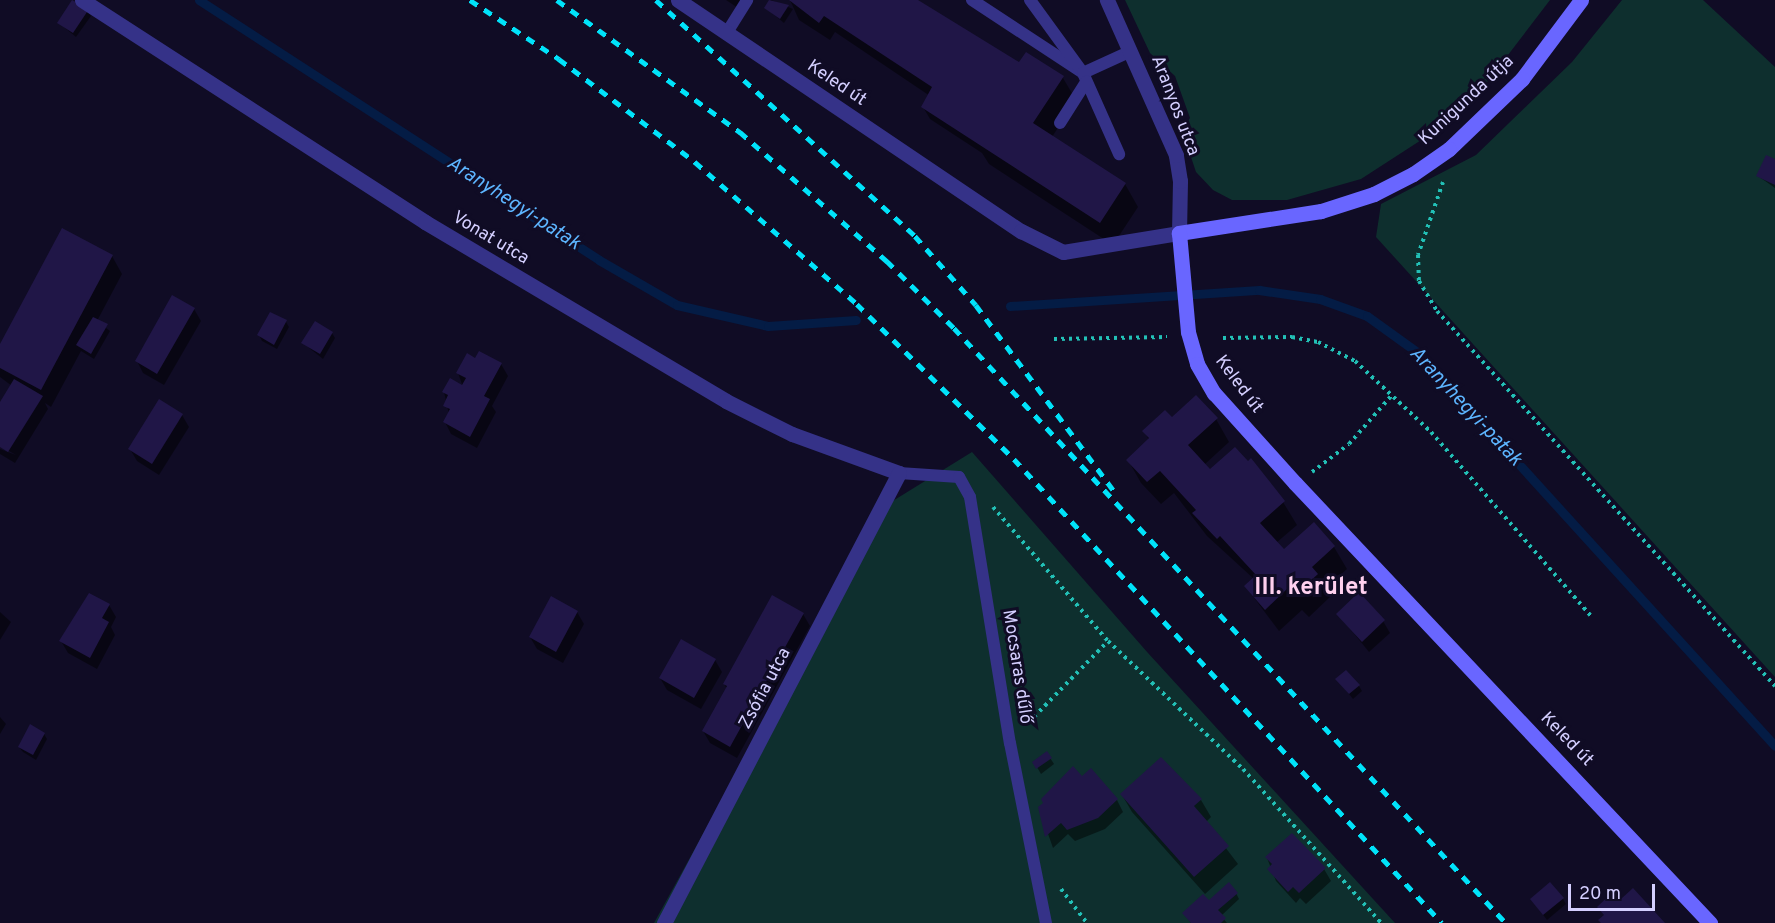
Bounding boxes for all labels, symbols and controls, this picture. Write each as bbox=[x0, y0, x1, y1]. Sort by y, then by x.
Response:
street label: Kunigunda útja bbox=[1415, 51, 1519, 151]
street label: Aranyos utca bbox=[1145, 53, 1203, 159]
street label: Keled út bbox=[802, 56, 870, 112]
water label: Aranyhegyi-patak bbox=[442, 152, 584, 256]
street label: Vonat utca bbox=[448, 208, 532, 270]
water label: Aranyhegyi-patak bbox=[1403, 342, 1527, 472]
street label: Keled út bbox=[1209, 352, 1267, 418]
district label: III. kerület bbox=[1254, 575, 1368, 603]
street label: Mocsaras dűlő bbox=[996, 608, 1036, 726]
street label: Zsófia utca bbox=[736, 645, 796, 733]
street label: Keled út bbox=[1535, 708, 1597, 772]
scale bar bbox=[1571, 872, 1658, 910]
text: 20 m bbox=[1579, 883, 1621, 906]

